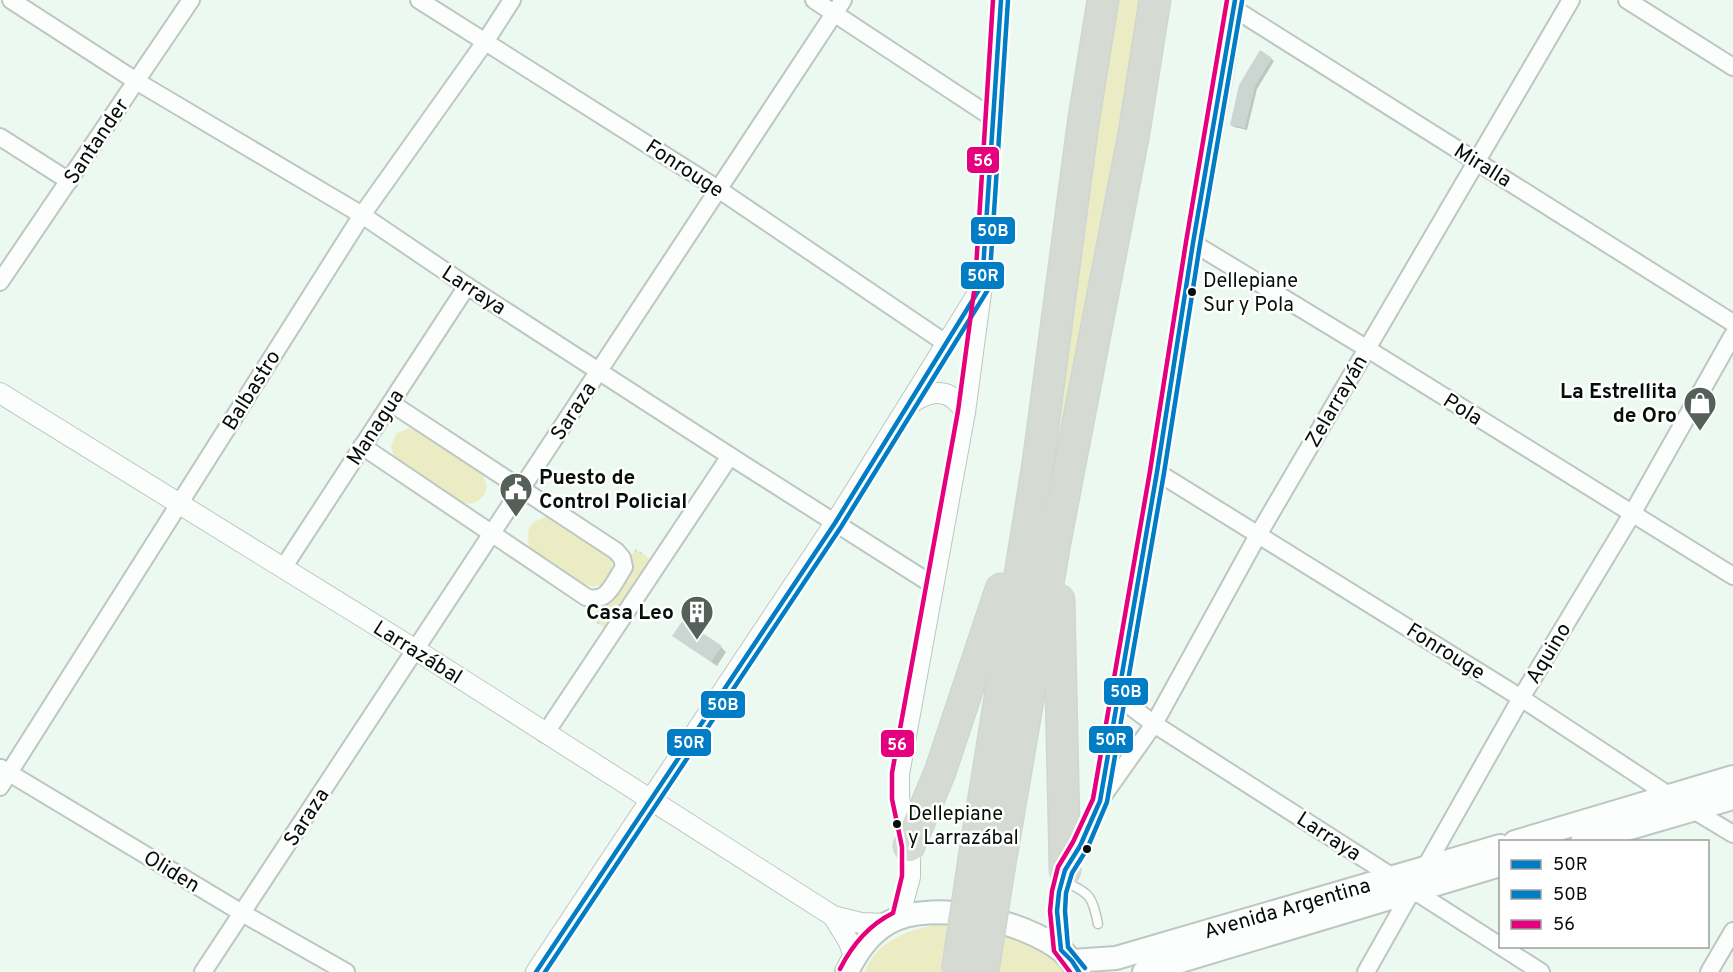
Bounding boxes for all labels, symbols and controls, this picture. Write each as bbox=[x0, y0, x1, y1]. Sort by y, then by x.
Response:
street label: Santander bbox=[59, 94, 136, 190]
street label: Fonrouge bbox=[640, 134, 728, 205]
street label: Miralla bbox=[1448, 138, 1516, 194]
line badge: 56 bbox=[966, 146, 1000, 174]
text: 56 bbox=[973, 152, 993, 172]
line badge: 50B bbox=[970, 216, 1016, 245]
text: 50B bbox=[977, 222, 1009, 242]
street label: Larraya bbox=[436, 260, 511, 322]
line badge: 50R bbox=[960, 261, 1005, 290]
text: 50R bbox=[967, 267, 999, 287]
place label: Dellepiane Sur y Pola bbox=[1203, 269, 1298, 319]
marker: Dellepiane Sur y Pola bbox=[1186, 286, 1198, 298]
street label: Balbastro bbox=[217, 346, 288, 436]
street label: Zelarrayán bbox=[1300, 351, 1375, 453]
street label: Saraza bbox=[545, 377, 603, 446]
place label: La Estrellita de Oro bbox=[1560, 379, 1677, 430]
street label: Managua bbox=[342, 385, 411, 471]
shop icon: La Estrellita de Oro bbox=[1682, 385, 1718, 432]
street label: Pola bbox=[1437, 388, 1487, 433]
place label: Puesto de Control Policial bbox=[539, 465, 687, 516]
public building icon: Puesto de Control Policial bbox=[498, 471, 534, 518]
building icon: Casa Leo bbox=[679, 594, 715, 641]
place label: Casa Leo bbox=[586, 600, 674, 627]
street label: Larrazábal bbox=[368, 615, 467, 691]
street label: Fonrouge bbox=[1401, 618, 1490, 687]
street label: Aquino bbox=[1520, 618, 1578, 689]
line badge: 50B bbox=[1103, 677, 1149, 706]
text: 50B bbox=[1110, 683, 1142, 703]
line badge: 50B bbox=[700, 690, 746, 719]
text: 50B bbox=[707, 696, 739, 716]
line badge: 50R bbox=[1088, 725, 1134, 754]
line badge: 50R bbox=[666, 728, 712, 757]
line badge: 56 bbox=[880, 729, 915, 758]
text: 50R bbox=[1095, 731, 1127, 751]
text: 50R bbox=[673, 734, 705, 754]
text: 56 bbox=[887, 736, 907, 756]
street label: Saraza bbox=[278, 783, 336, 852]
place label: Dellepiane y Larrazábal bbox=[908, 802, 1019, 852]
street label: Larraya bbox=[1291, 806, 1366, 868]
marker: Dellepiane y Larrazábal bbox=[891, 818, 903, 830]
legend bbox=[1499, 840, 1709, 948]
unlabelled marker bbox=[1081, 843, 1093, 855]
street label: Oliden bbox=[138, 845, 204, 900]
text: 50R bbox=[1553, 854, 1588, 877]
street label: Avenida Argentina bbox=[1201, 873, 1374, 946]
text: 50B bbox=[1553, 884, 1588, 907]
text: 56 bbox=[1553, 914, 1575, 937]

